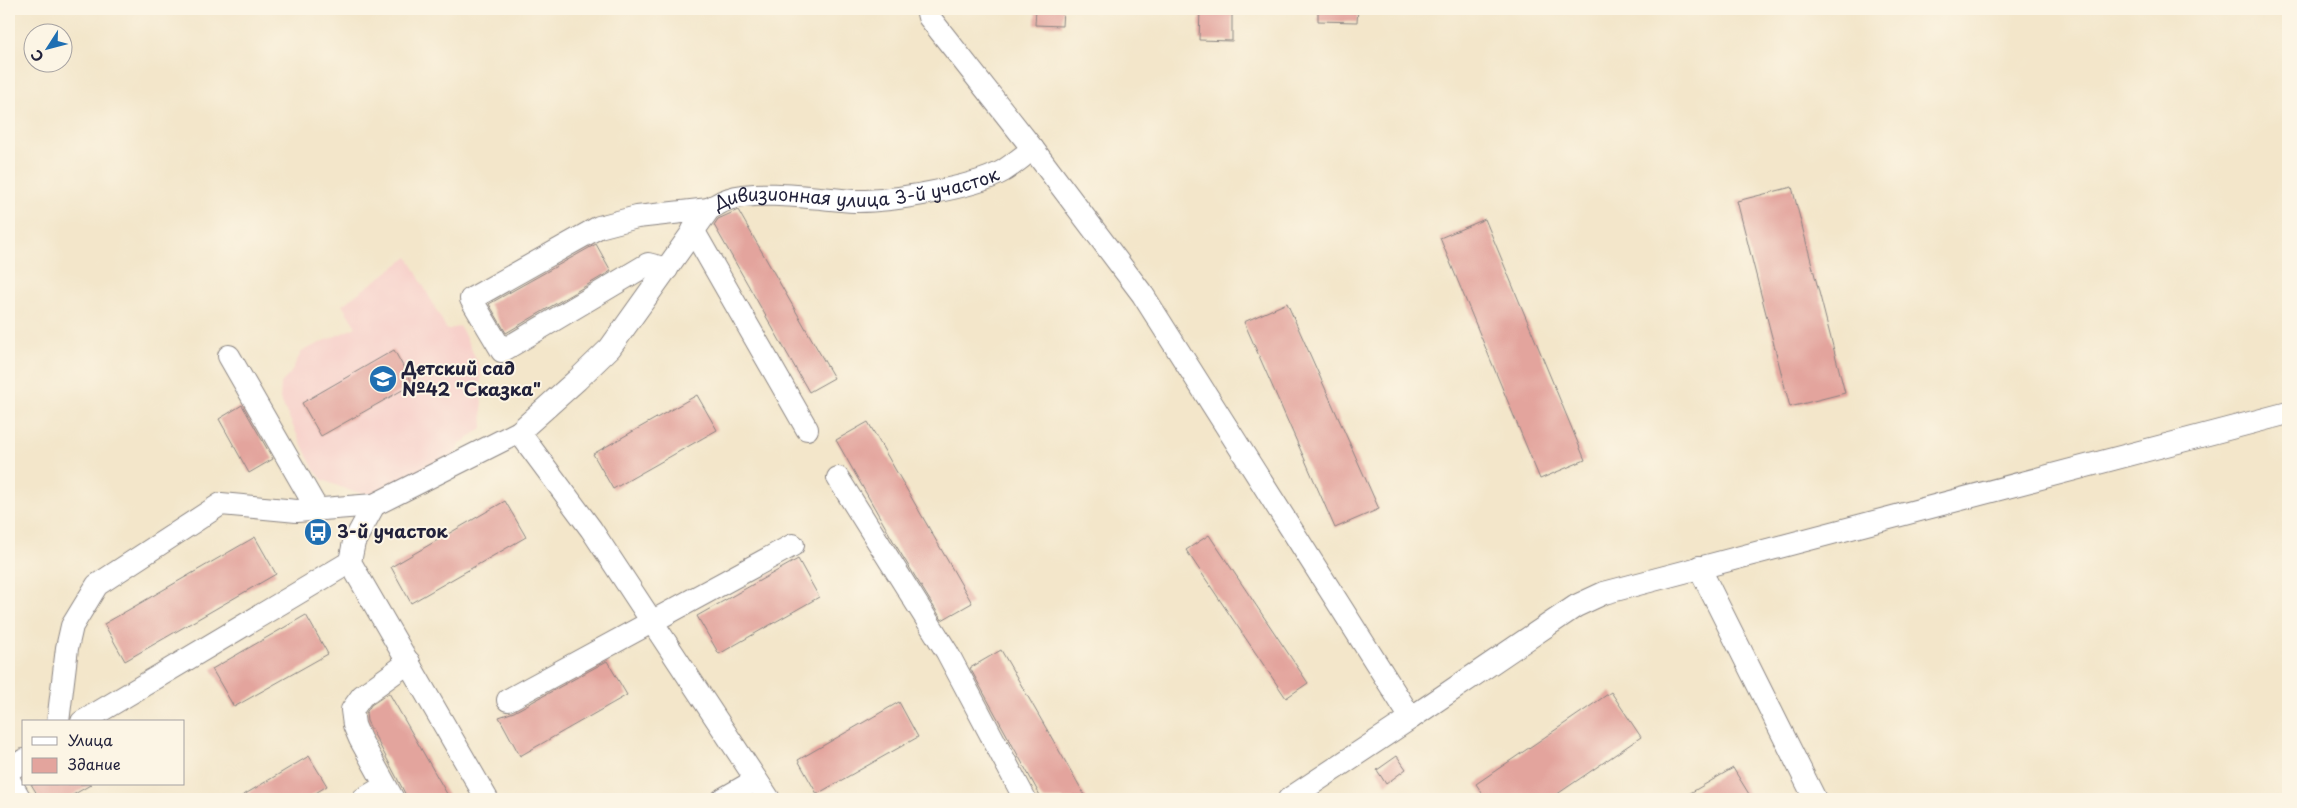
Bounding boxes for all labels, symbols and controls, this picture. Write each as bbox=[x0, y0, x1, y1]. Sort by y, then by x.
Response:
north arrow bbox=[22, 22, 72, 72]
text: С bbox=[25, 46, 49, 66]
street label: Дивизионная улица 3-й участок bbox=[707, 160, 1003, 217]
place label: Детский сад №42 "Сказка" bbox=[401, 354, 541, 402]
school or university icon: Детский сад №42 "Сказка" bbox=[368, 364, 398, 394]
bus stop icon: 3-й участок bbox=[303, 517, 333, 547]
place label: 3-й участок bbox=[337, 517, 448, 544]
legend bbox=[22, 720, 185, 786]
text: Улица bbox=[68, 728, 113, 751]
text: Здание bbox=[68, 752, 121, 775]

